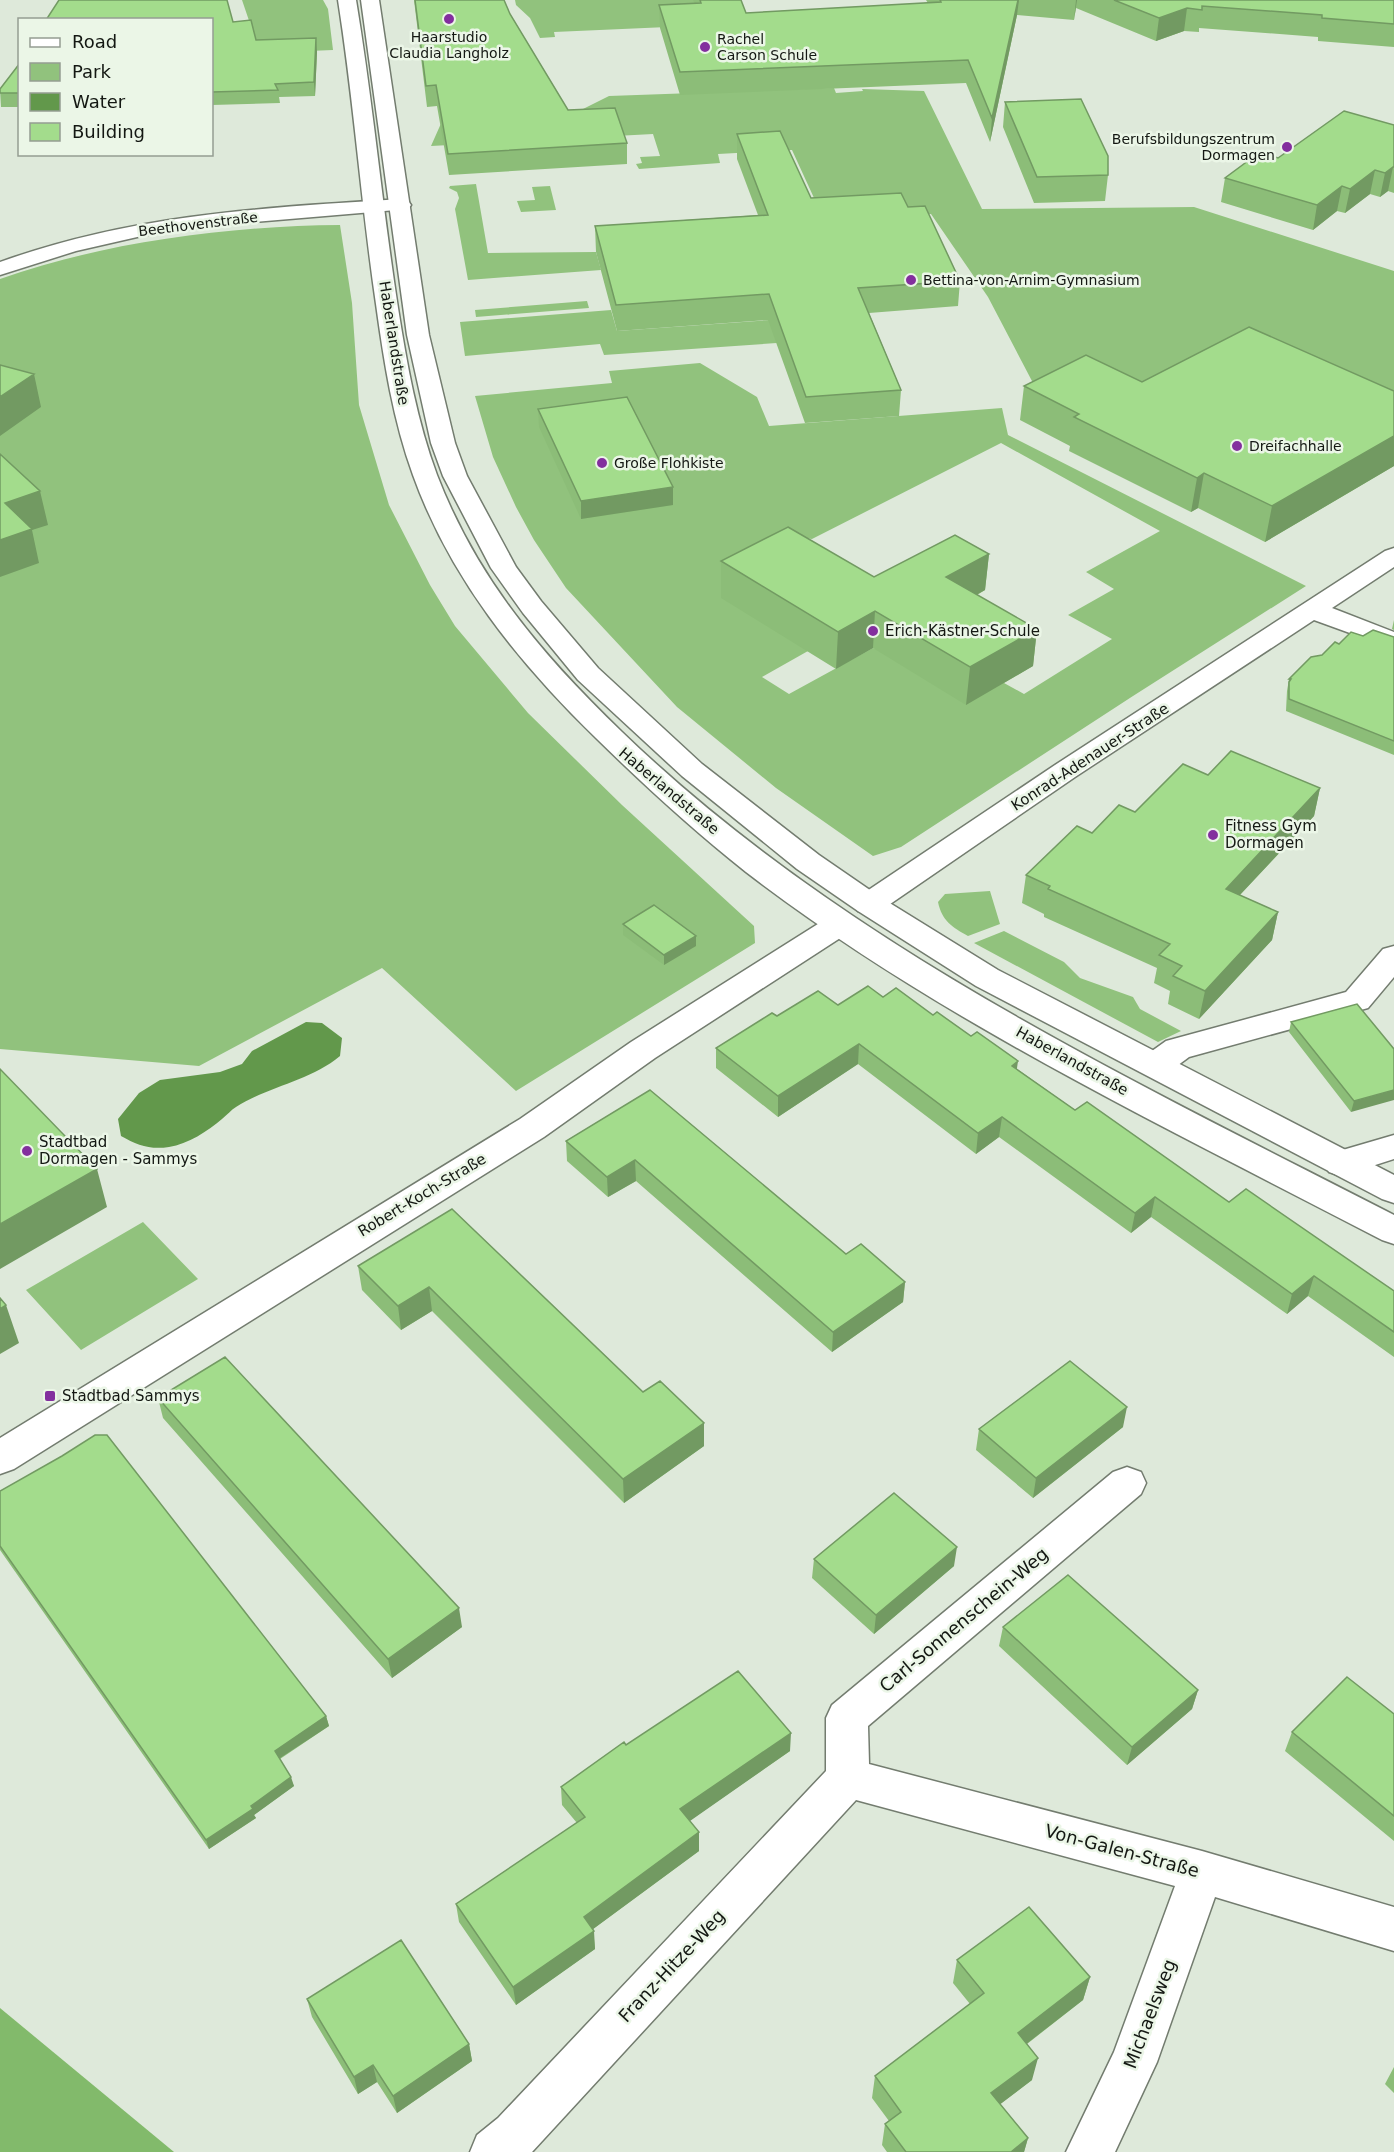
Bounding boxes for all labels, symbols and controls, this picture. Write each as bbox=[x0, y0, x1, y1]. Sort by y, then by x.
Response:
marker: Haarstudio Claudia Langholz bbox=[442, 12, 456, 26]
legend bbox=[18, 18, 213, 156]
place label: Haarstudio Claudia Langholz bbox=[389, 29, 509, 61]
text: Road bbox=[72, 31, 117, 52]
place label: Rachel Carson Schule bbox=[717, 31, 817, 63]
marker: Rachel Carson Schule bbox=[698, 40, 712, 54]
text: Park bbox=[72, 61, 111, 82]
text: Water bbox=[72, 91, 126, 112]
text: Building bbox=[72, 121, 145, 142]
place label: Berufsbildungszentrum Dormagen bbox=[1112, 131, 1275, 163]
marker: Berufsbildungszentrum Dormagen bbox=[1280, 140, 1294, 154]
street label: Beethovenstraße bbox=[137, 209, 259, 239]
place label: Bettina-von-Arnim-Gymnasium bbox=[923, 272, 1140, 288]
marker: Bettina-von-Arnim-Gymnasium bbox=[904, 273, 918, 287]
street label: Haberlandstraße bbox=[375, 280, 413, 406]
place label: Dreifachhalle bbox=[1249, 438, 1342, 454]
marker: Dreifachhalle bbox=[1230, 439, 1244, 453]
place label: Große Flohkiste bbox=[614, 455, 724, 471]
marker: Große Flohkiste bbox=[595, 456, 609, 470]
place label: Erich-Kästner-Schule bbox=[885, 622, 1040, 640]
marker: Erich-Kästner-Schule bbox=[866, 624, 880, 638]
street label: Konrad-Adenauer-Straße bbox=[1008, 699, 1172, 815]
street label: Haberlandstraße bbox=[615, 744, 723, 838]
place label: Fitness Gym Dormagen bbox=[1225, 817, 1317, 852]
marker: Fitness Gym Dormagen bbox=[1206, 828, 1220, 842]
street label: Haberlandstraße bbox=[1013, 1023, 1131, 1099]
place label: Stadtbad Dormagen - Sammys bbox=[39, 1133, 197, 1168]
marker: Stadtbad Dormagen - Sammys bbox=[20, 1144, 34, 1158]
street label: Robert-Koch-Straße bbox=[355, 1150, 489, 1240]
place label: Stadtbad Sammys bbox=[62, 1387, 200, 1405]
marker: Stadtbad Sammys bbox=[43, 1389, 57, 1403]
street label: Carl-Sonnenschein-Weg bbox=[875, 1543, 1052, 1696]
street label: Von-Galen-Straße bbox=[1043, 1820, 1202, 1881]
street label: Franz-Hitze-Weg bbox=[614, 1905, 729, 2026]
street label: Michaelsweg bbox=[1119, 1956, 1180, 2072]

